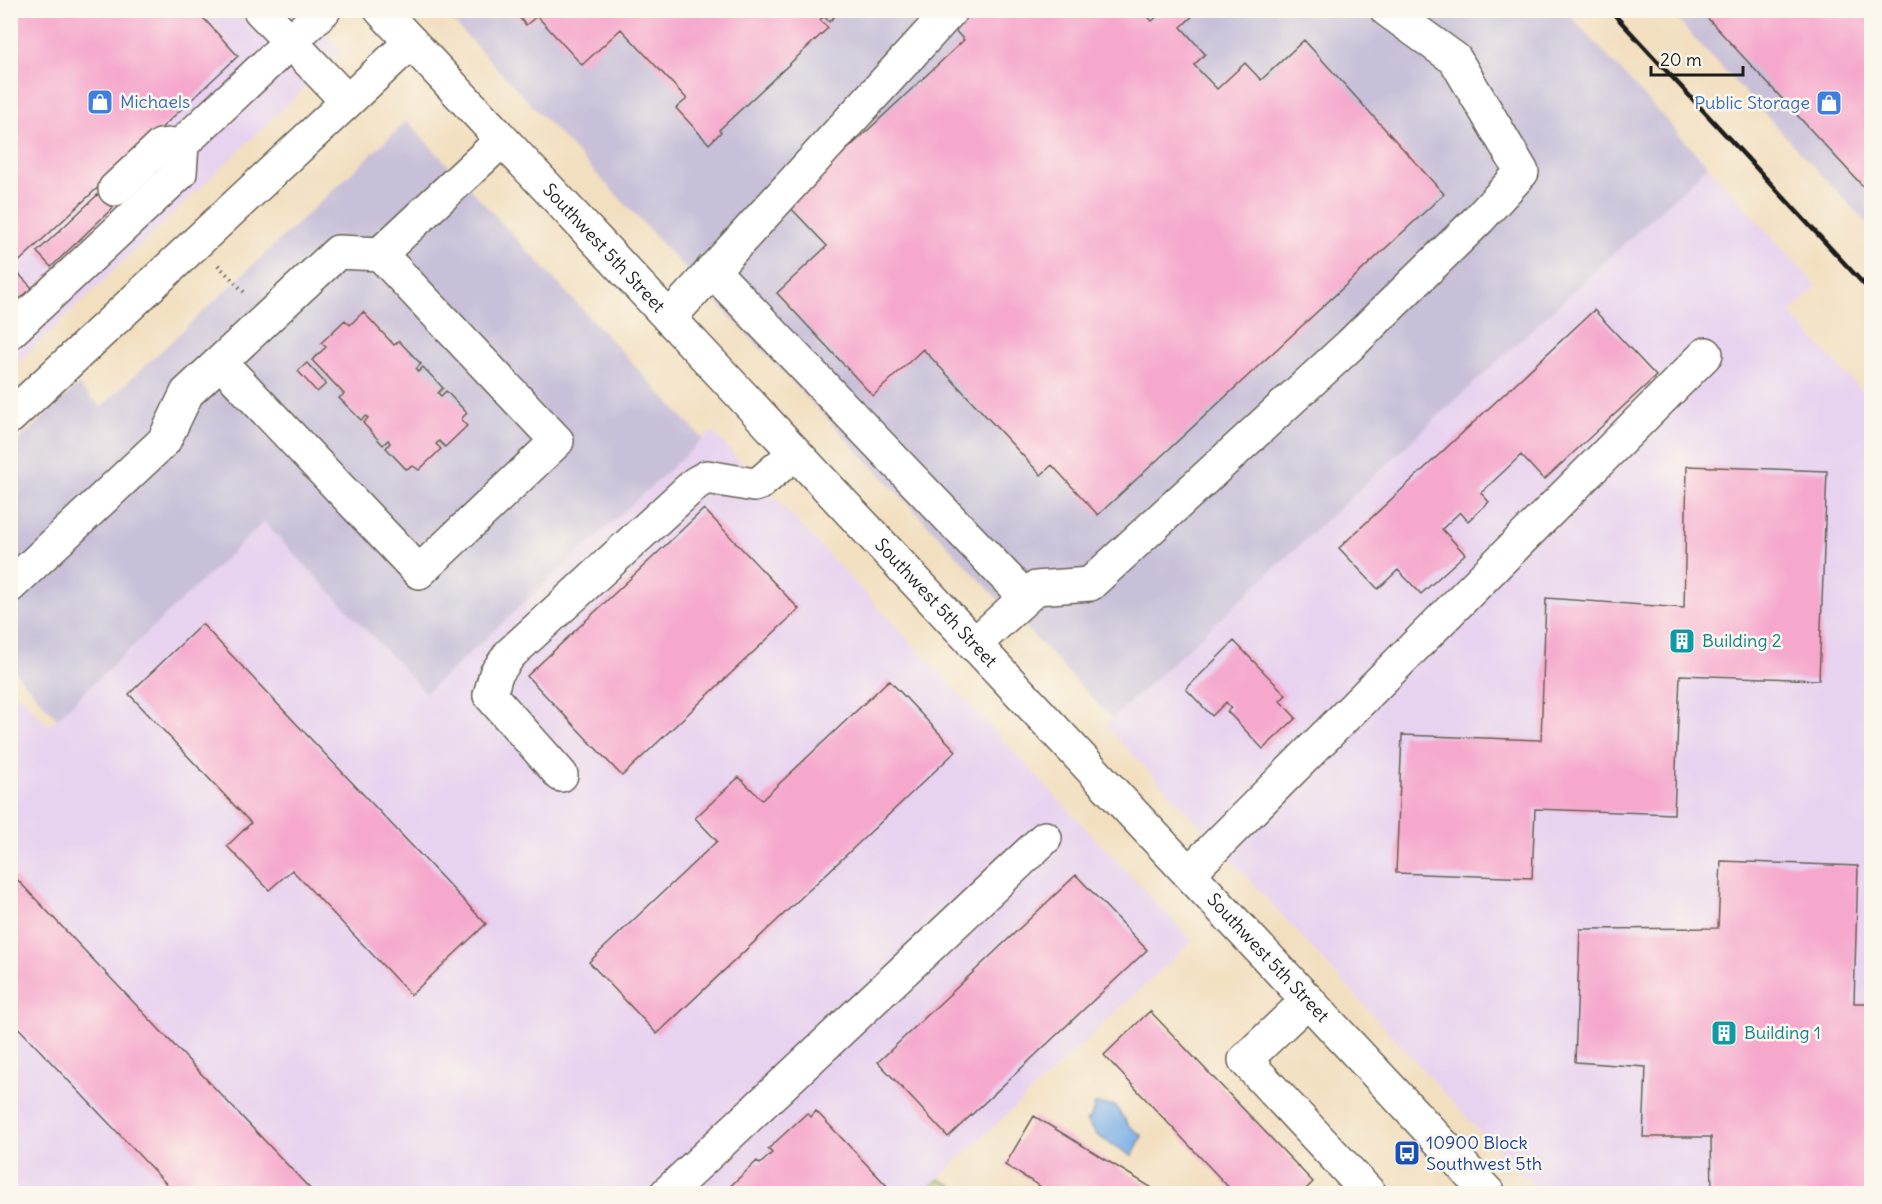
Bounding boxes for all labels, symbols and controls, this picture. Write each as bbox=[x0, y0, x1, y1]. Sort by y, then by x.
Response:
scale bar bbox=[1651, 39, 1742, 77]
text: 20 m bbox=[1660, 48, 1702, 71]
shop icon: Michaels bbox=[85, 87, 115, 117]
shop icon: Public Storage bbox=[1814, 88, 1844, 118]
place label: Michaels bbox=[120, 90, 190, 113]
place label: Public Storage bbox=[1694, 91, 1810, 114]
street label: Southwest 5th Street bbox=[538, 178, 670, 317]
street label: Southwest 5th Street bbox=[870, 533, 1002, 672]
building icon: Building 2 bbox=[1667, 626, 1697, 656]
place label: Building 2 bbox=[1702, 629, 1782, 652]
street label: Southwest 5th Street bbox=[1202, 888, 1334, 1027]
building icon: Building 1 bbox=[1709, 1018, 1739, 1048]
place label: Building 1 bbox=[1744, 1021, 1821, 1044]
place label: 10900 Block Southwest 5th bbox=[1426, 1131, 1542, 1175]
bus stop icon: 10900 Block Southwest 5th bbox=[1392, 1138, 1422, 1168]

